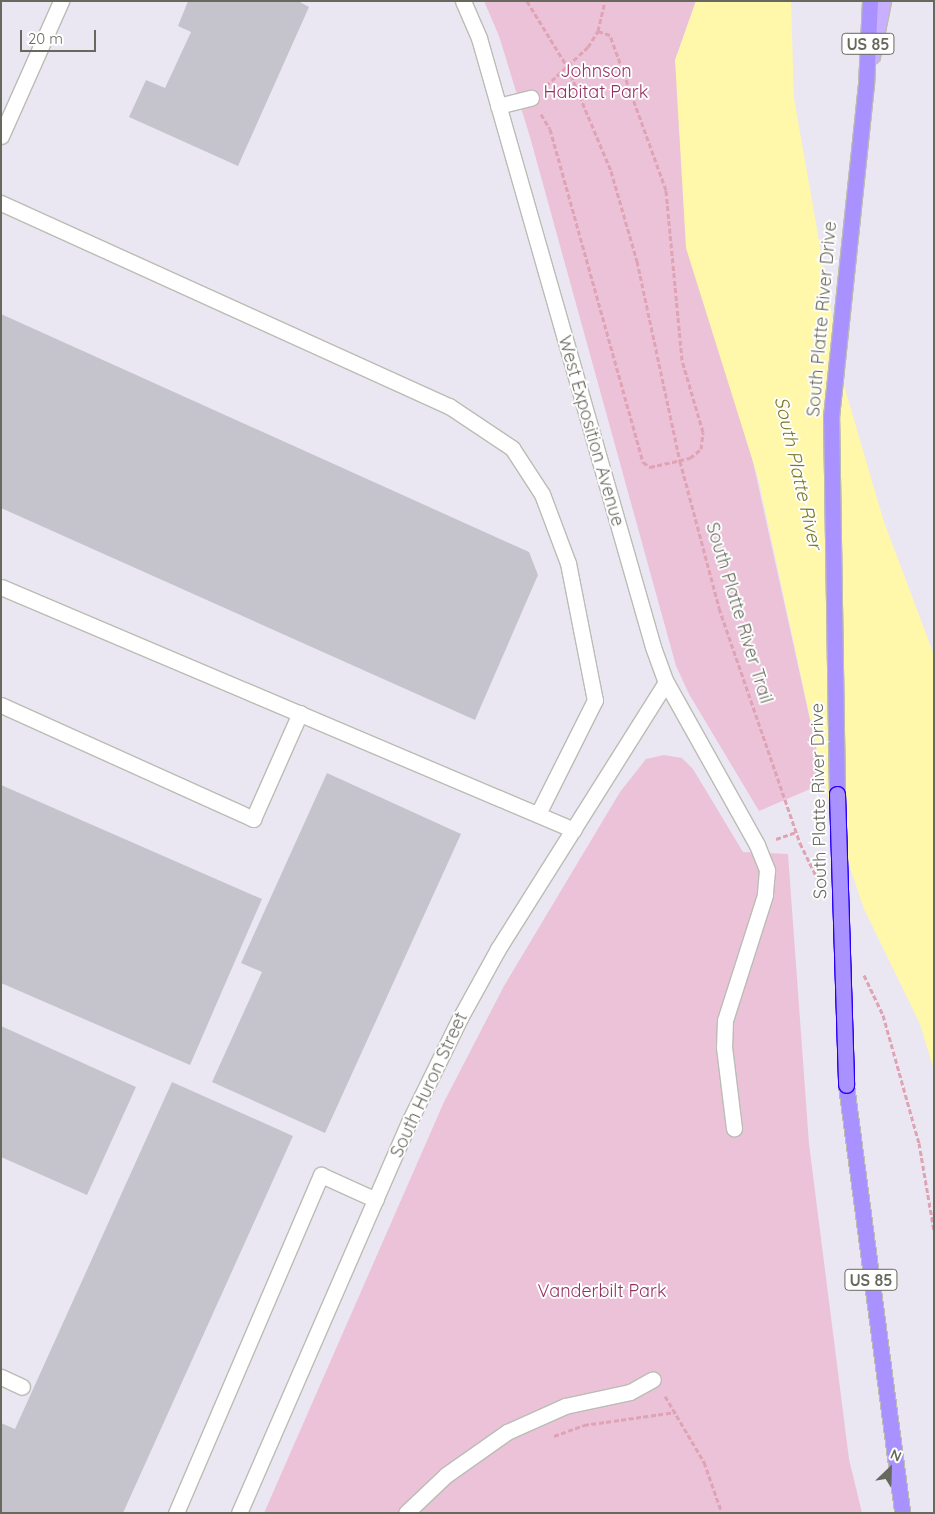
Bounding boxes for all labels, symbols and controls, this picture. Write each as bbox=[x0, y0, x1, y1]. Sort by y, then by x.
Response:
scale bar bbox=[22, 20, 99, 52]
text: 20 m bbox=[28, 29, 63, 48]
road number: US 85 bbox=[840, 31, 896, 58]
park label: Johnson Habitat Park bbox=[544, 61, 648, 104]
street label: South Platte River Drive bbox=[803, 220, 841, 418]
street label: West Exposition Avenue bbox=[553, 333, 629, 529]
water label: South Platte River bbox=[769, 394, 827, 552]
street label: South Platte River Trail bbox=[701, 520, 777, 706]
street label: South Platte River Drive bbox=[806, 703, 832, 899]
street label: South Huron Street bbox=[386, 1009, 472, 1161]
road number: US 85 bbox=[844, 1266, 898, 1294]
park label: Vanderbilt Park bbox=[537, 1280, 667, 1302]
north arrow bbox=[865, 1444, 915, 1494]
text: N bbox=[888, 1445, 904, 1466]

